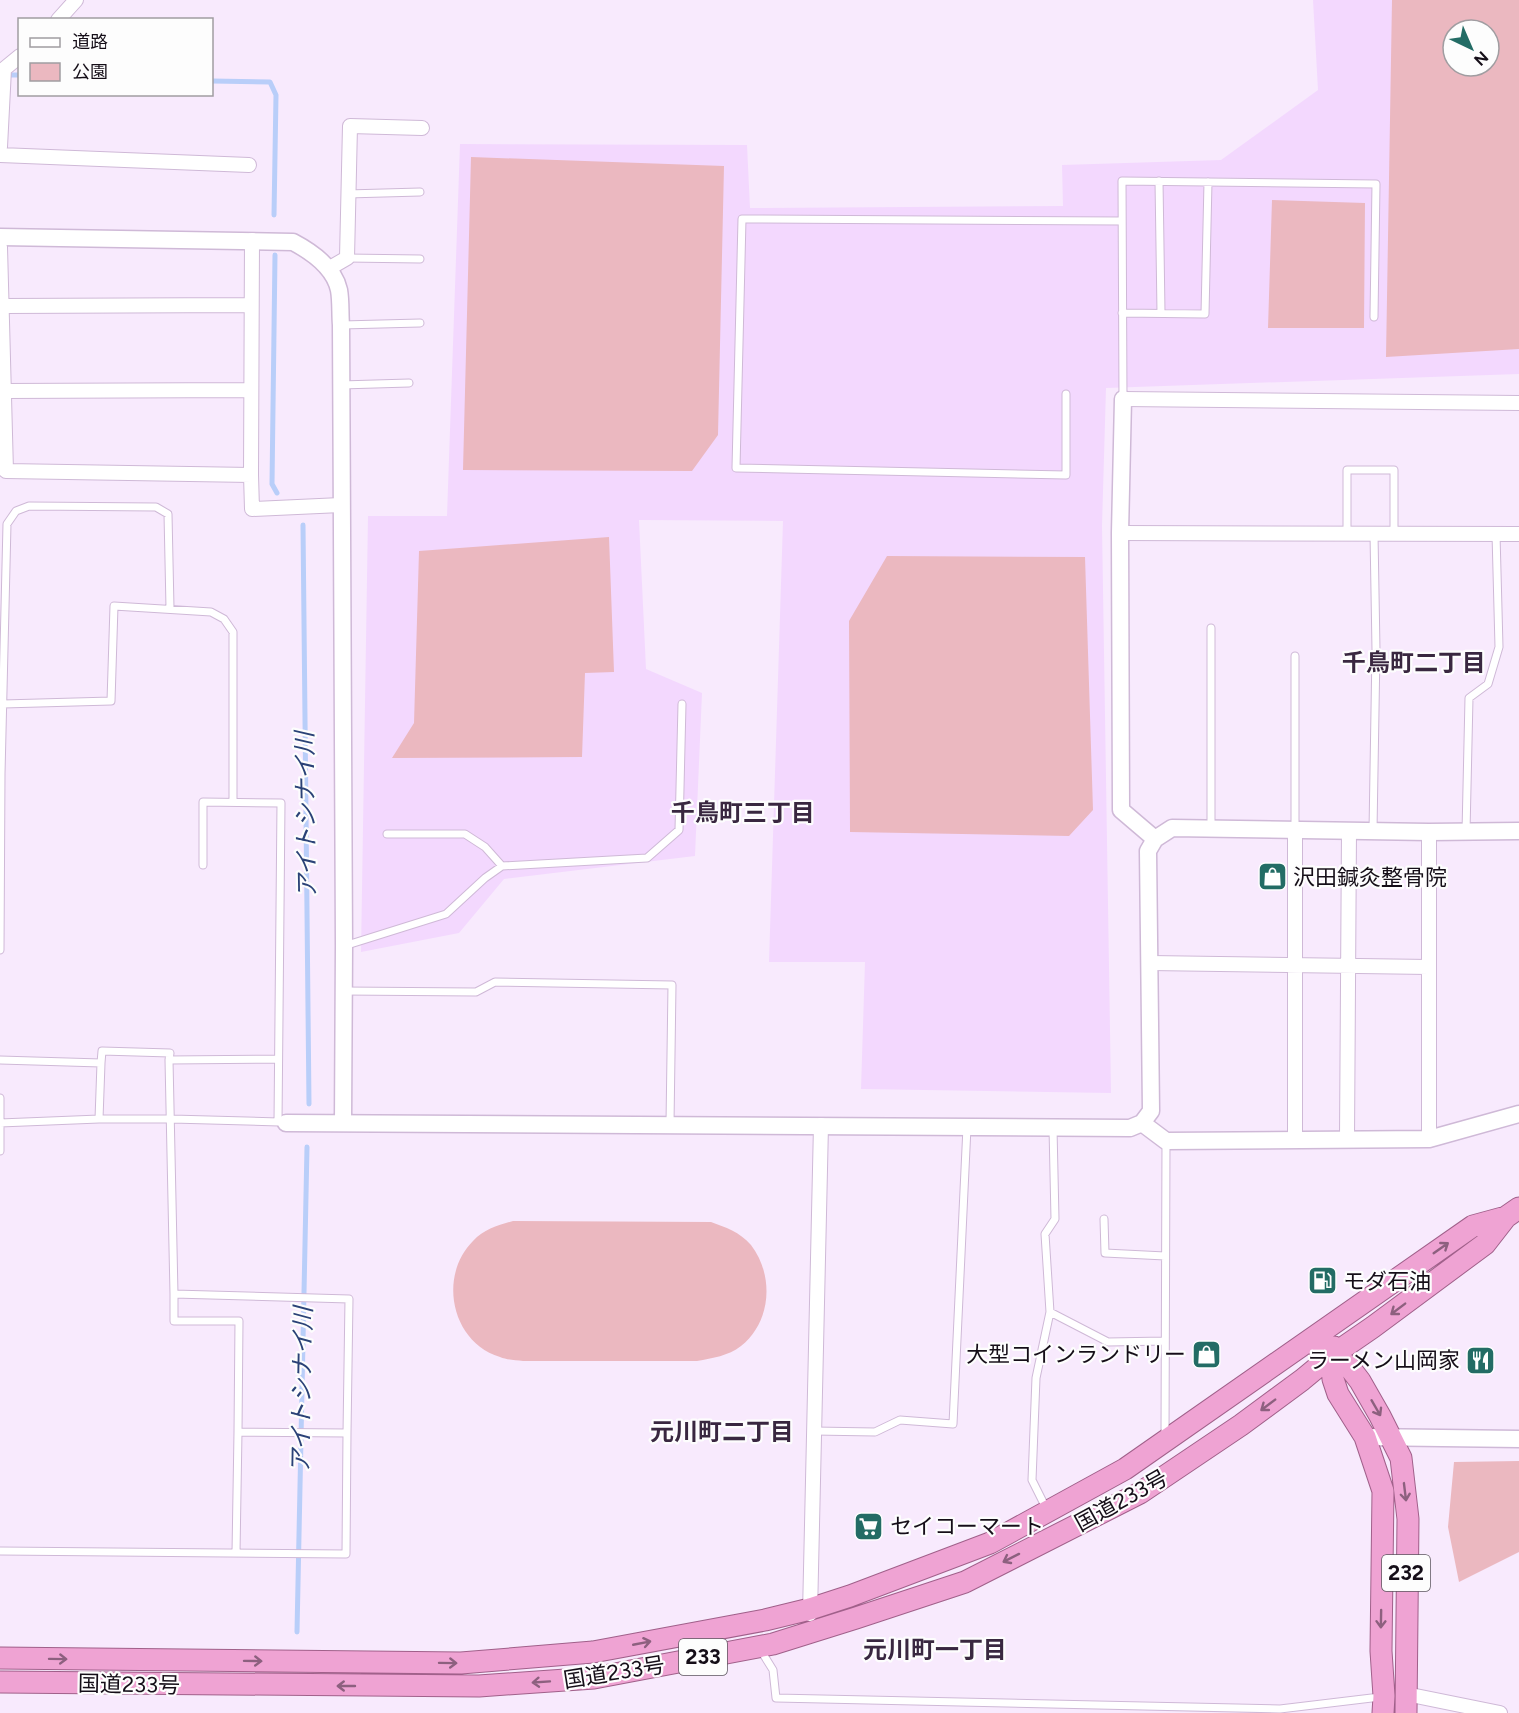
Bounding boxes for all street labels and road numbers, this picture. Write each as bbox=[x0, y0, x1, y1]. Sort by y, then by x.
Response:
street label: 国道233号 bbox=[1070, 1464, 1172, 1537]
road number: 232 bbox=[1382, 1555, 1430, 1591]
road number: 233 bbox=[679, 1639, 727, 1675]
street label: 国道233号 bbox=[561, 1651, 667, 1694]
street label: 国道233号 bbox=[78, 1670, 180, 1699]

